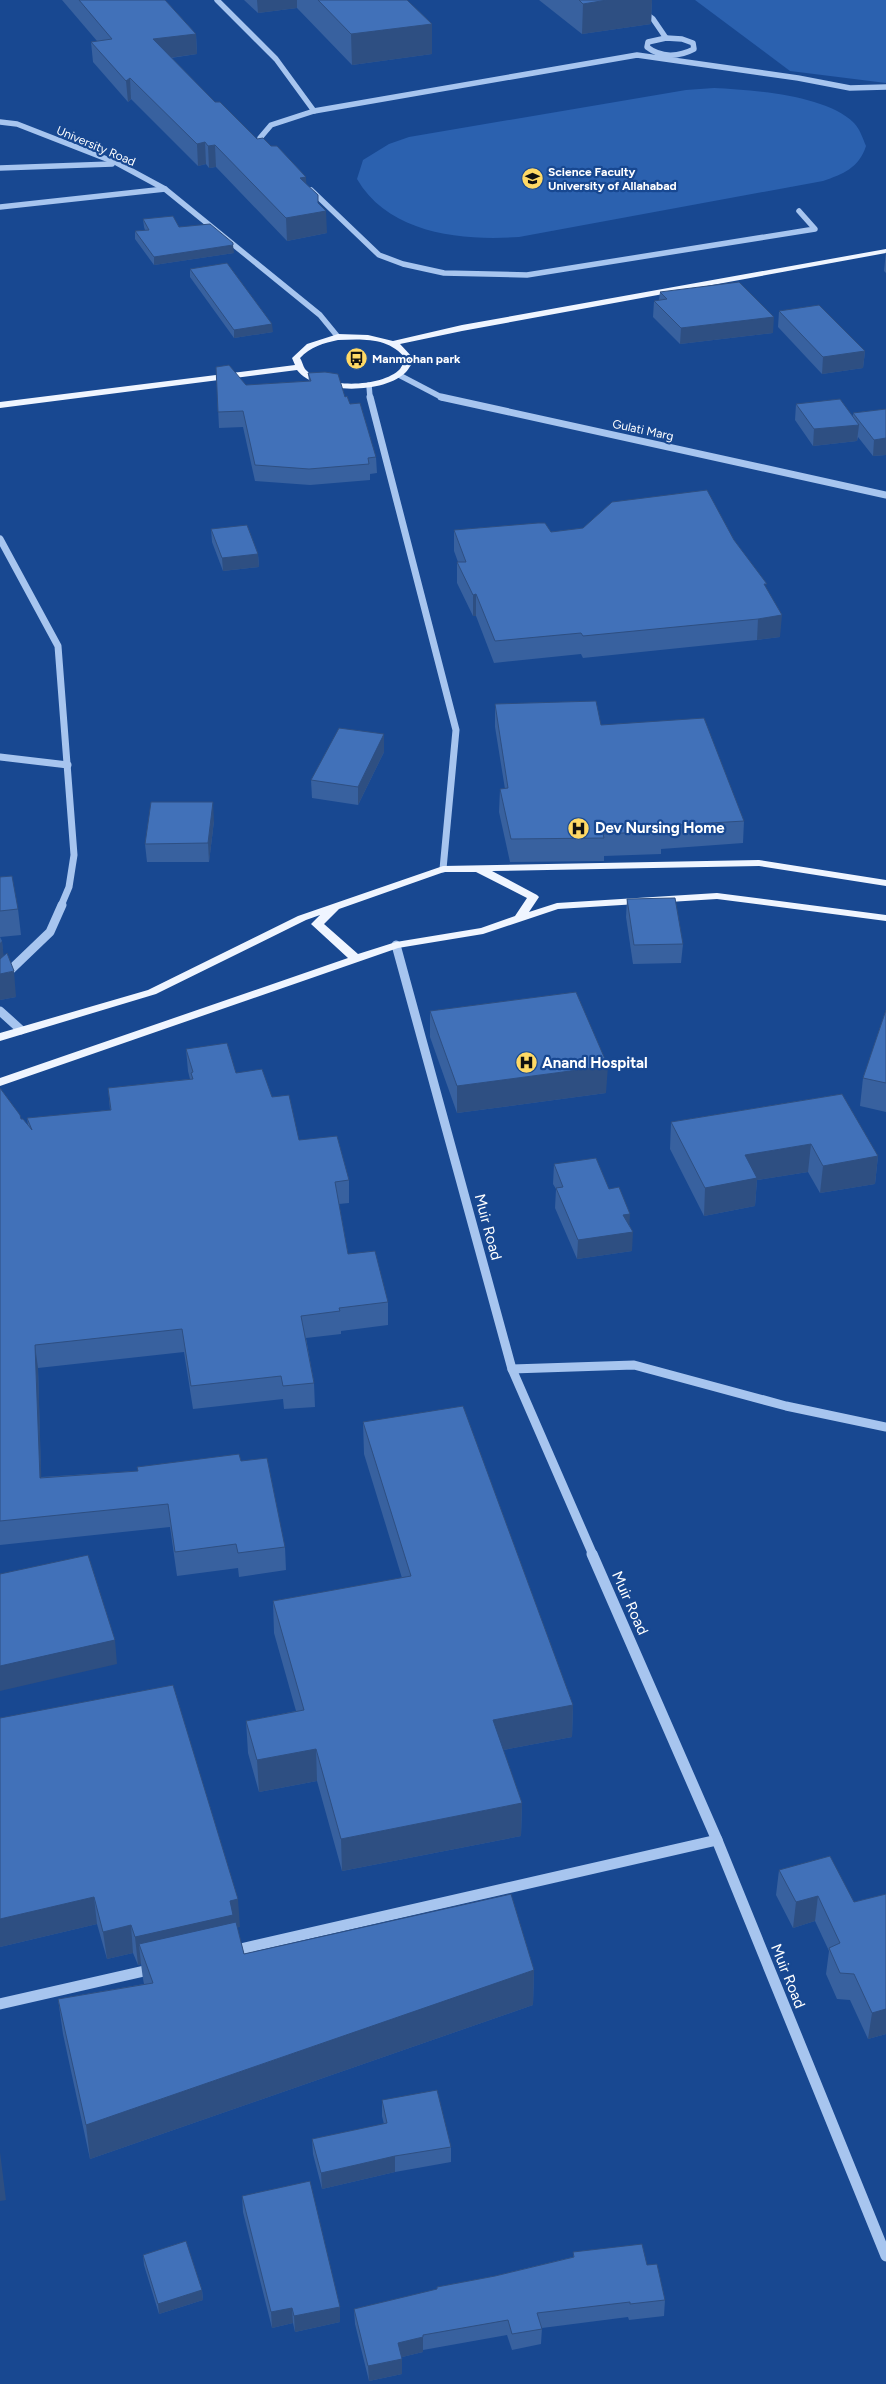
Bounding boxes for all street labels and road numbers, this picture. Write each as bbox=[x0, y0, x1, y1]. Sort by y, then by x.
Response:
street label: University Road bbox=[54, 123, 138, 169]
street label: Gulati Marg bbox=[611, 417, 675, 443]
street label: Muir Road bbox=[471, 1192, 505, 1262]
street label: Muir Road bbox=[608, 1568, 652, 1638]
street label: Muir Road bbox=[767, 1941, 809, 2011]

